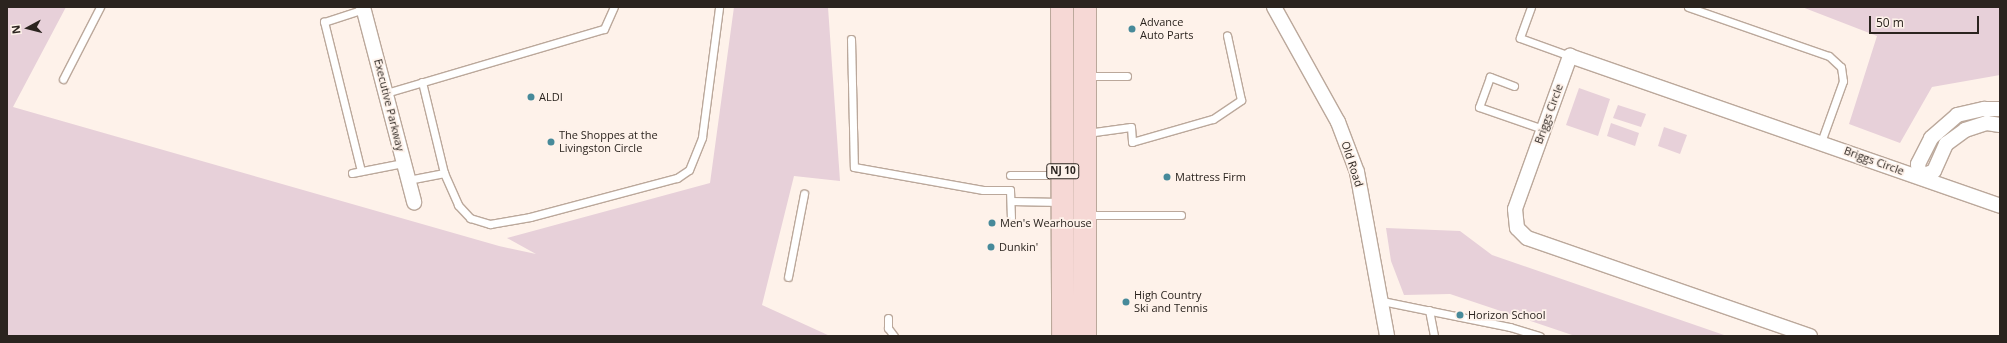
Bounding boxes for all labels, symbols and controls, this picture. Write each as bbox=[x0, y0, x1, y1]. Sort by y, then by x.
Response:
north arrow bbox=[8, 8, 48, 48]
scale bar bbox=[1871, 8, 1981, 34]
text: 50 m bbox=[1876, 14, 1904, 31]
place label: Advance Auto Parts bbox=[1140, 16, 1193, 42]
text: N bbox=[8, 24, 24, 35]
marker: Advance Auto Parts bbox=[1127, 24, 1137, 34]
street label: Executive Parkway bbox=[371, 58, 407, 152]
street label: Briggs Circle bbox=[1532, 82, 1566, 146]
place label: ALDI bbox=[539, 90, 563, 104]
marker: ALDI bbox=[526, 92, 536, 102]
place label: The Shoppes at the Livingston Circle bbox=[559, 129, 658, 155]
marker: The Shoppes at the Livingston Circle bbox=[546, 137, 556, 147]
street label: Old Road bbox=[1338, 140, 1366, 188]
street label: Briggs Circle bbox=[1842, 144, 1906, 178]
road number: NJ 10 bbox=[1046, 163, 1080, 179]
place label: Mattress Firm bbox=[1175, 170, 1246, 184]
marker: Mattress Firm bbox=[1162, 172, 1172, 182]
place label: Men's Wearhouse bbox=[1000, 216, 1092, 230]
marker: Men's Wearhouse bbox=[987, 218, 997, 228]
place label: Dunkin' bbox=[999, 240, 1038, 254]
marker: Dunkin' bbox=[986, 242, 996, 252]
place label: High Country Ski and Tennis bbox=[1134, 289, 1208, 315]
marker: High Country Ski and Tennis bbox=[1121, 297, 1131, 307]
place label: Horizon School bbox=[1468, 308, 1545, 322]
marker: Horizon School bbox=[1455, 310, 1465, 320]

